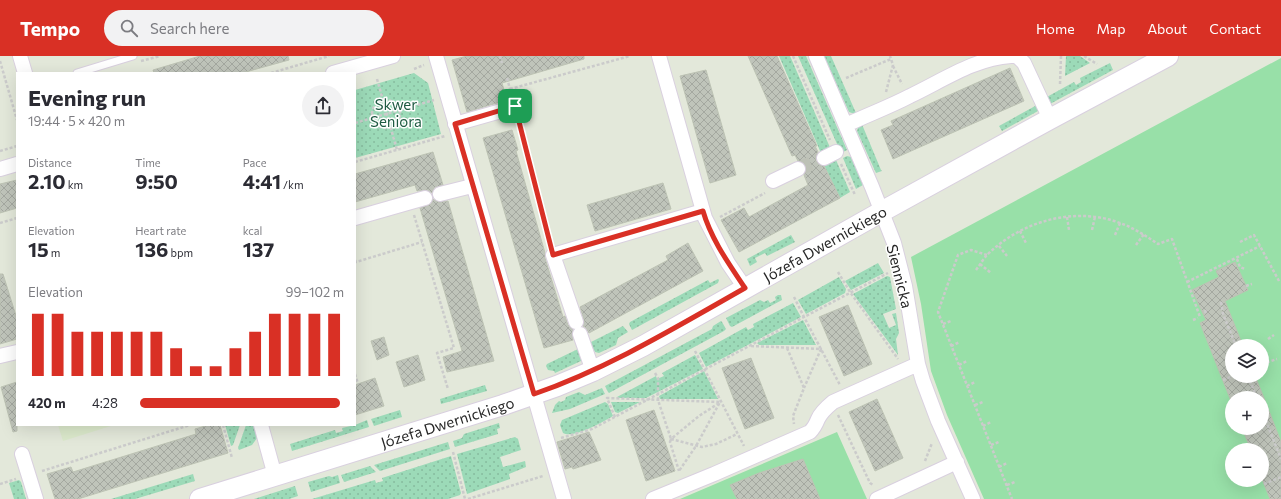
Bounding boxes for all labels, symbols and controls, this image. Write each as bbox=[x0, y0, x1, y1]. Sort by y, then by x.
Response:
search box bbox=[104, 10, 384, 46]
text: Tempo bbox=[20, 17, 80, 40]
icon: search bbox=[118, 17, 140, 39]
text: Search here bbox=[150, 19, 229, 37]
text: Home bbox=[1036, 20, 1075, 37]
text: Map bbox=[1097, 20, 1125, 37]
text: About bbox=[1147, 20, 1187, 37]
text: Contact bbox=[1209, 20, 1261, 37]
text: Evening run bbox=[28, 84, 146, 111]
button: share bbox=[302, 85, 344, 127]
pin bbox=[498, 89, 532, 123]
park label: Skwer Seniora bbox=[370, 95, 422, 130]
icon: arrive bbox=[504, 95, 526, 117]
text: 19:44 · 5 × 420 m bbox=[28, 113, 125, 129]
text: Distance bbox=[28, 156, 72, 169]
text: Time bbox=[135, 156, 161, 169]
text: Pace bbox=[243, 156, 267, 169]
text: 2.10 bbox=[28, 169, 66, 193]
text: 9:50 bbox=[135, 169, 178, 193]
text: 4:41 bbox=[243, 169, 281, 193]
text: km bbox=[66, 178, 83, 191]
text: /km bbox=[281, 178, 304, 191]
street label: Józefa Dwernickiego bbox=[760, 202, 890, 285]
text: Elevation bbox=[28, 224, 74, 237]
text: Heart rate bbox=[135, 224, 186, 237]
text: kcal bbox=[243, 224, 262, 237]
text: 15 bbox=[28, 237, 49, 261]
text: 136 bbox=[135, 237, 168, 261]
text: 137 bbox=[243, 237, 274, 261]
street label: Siennicka bbox=[883, 242, 917, 310]
text: m bbox=[49, 246, 60, 259]
text: bpm bbox=[168, 246, 193, 259]
text: Elevation bbox=[28, 284, 83, 300]
text: 99–102 m bbox=[286, 284, 344, 300]
map controls bbox=[1225, 339, 1269, 487]
button: layers bbox=[1225, 339, 1269, 383]
button: + bbox=[1225, 391, 1269, 435]
street label: Józefa Dwernickiego bbox=[379, 393, 516, 451]
text: 420 m bbox=[28, 395, 66, 411]
text: 4:28 bbox=[92, 395, 118, 411]
button: − bbox=[1225, 443, 1269, 487]

